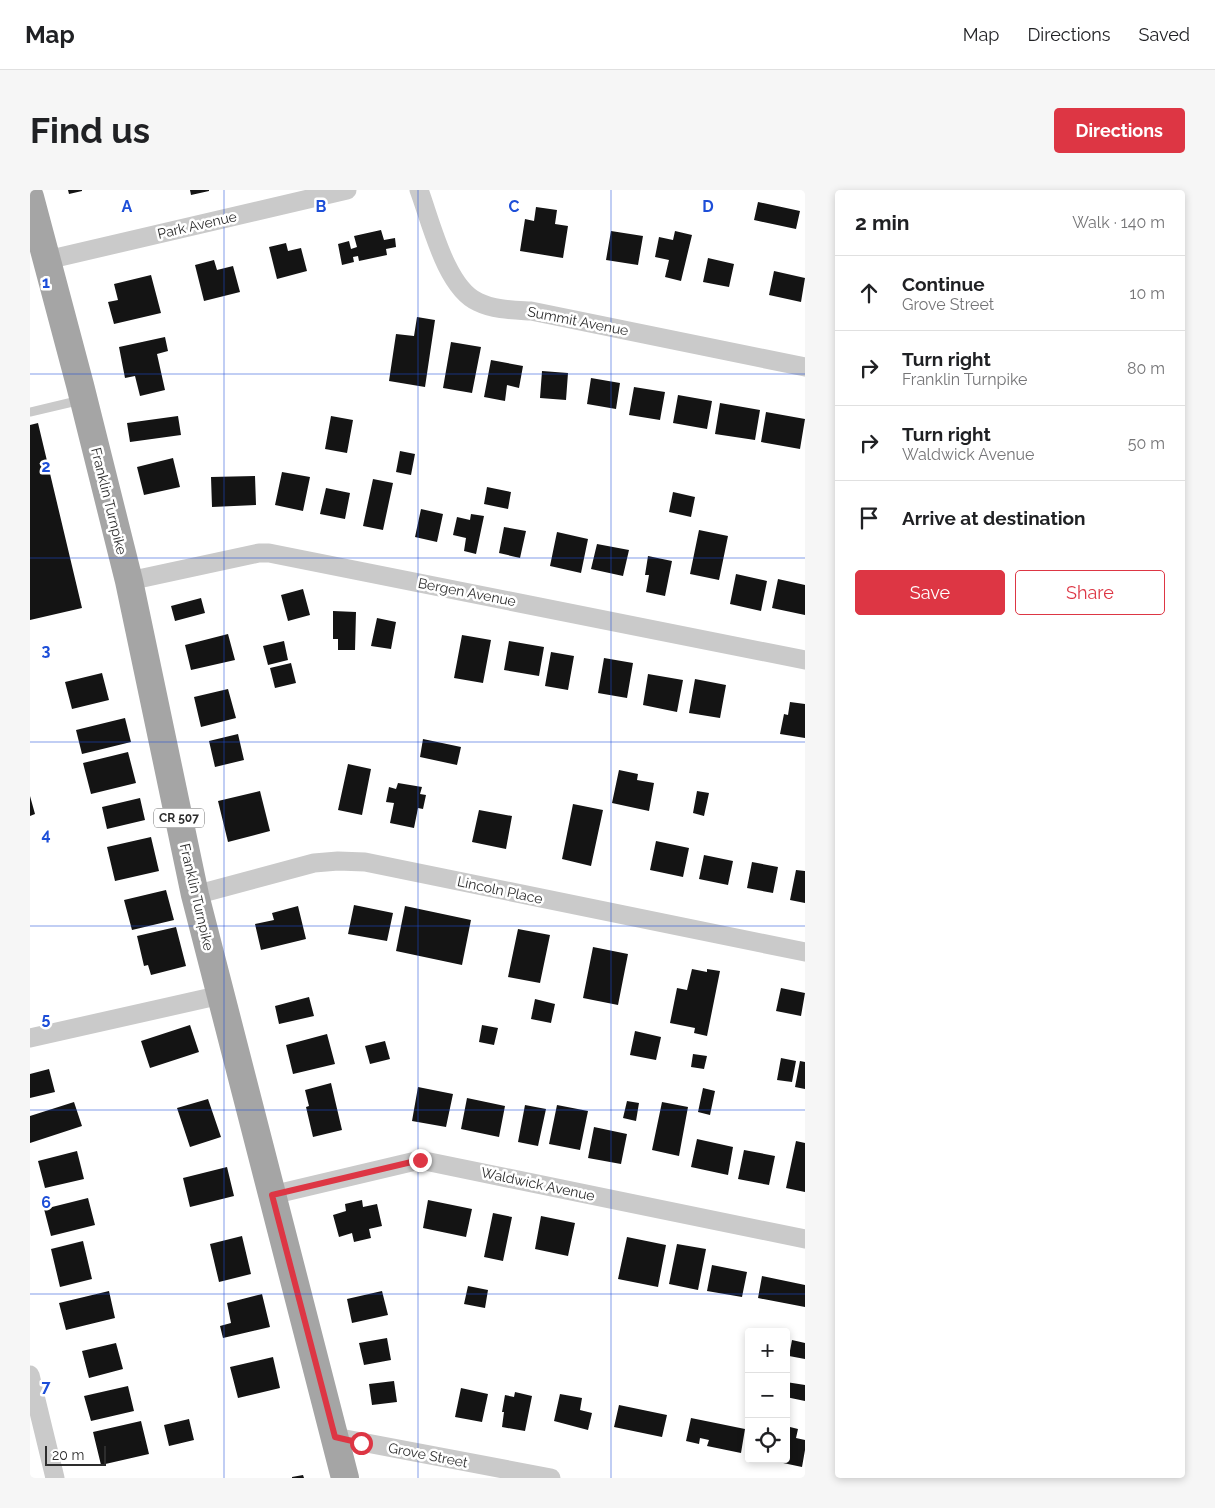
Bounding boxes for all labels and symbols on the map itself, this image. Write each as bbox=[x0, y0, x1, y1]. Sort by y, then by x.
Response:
text: A bbox=[122, 197, 133, 216]
text: B bbox=[316, 197, 327, 216]
text: C bbox=[509, 197, 520, 216]
text: D bbox=[702, 197, 714, 216]
street label: Park Avenue bbox=[156, 208, 238, 242]
text: 1 bbox=[42, 273, 50, 292]
street label: Summit Avenue bbox=[526, 303, 630, 339]
street label: Franklin Turnpike bbox=[88, 446, 130, 556]
text: 2 bbox=[41, 457, 51, 476]
street label: Bergen Avenue bbox=[417, 575, 517, 609]
text: 3 bbox=[42, 641, 51, 660]
road number: CR 507 bbox=[154, 808, 204, 828]
text: 4 bbox=[41, 825, 51, 844]
street label: Franklin Turnpike bbox=[177, 842, 217, 952]
street label: Lincoln Place bbox=[456, 873, 544, 907]
text: 5 bbox=[42, 1009, 51, 1028]
route end bbox=[409, 1149, 432, 1172]
street label: Waldwick Avenue bbox=[480, 1164, 596, 1204]
text: 6 bbox=[41, 1193, 51, 1212]
text: 7 bbox=[42, 1377, 51, 1396]
route start bbox=[350, 1432, 373, 1455]
street label: Grove Street bbox=[387, 1439, 469, 1471]
scale bar bbox=[45, 1443, 106, 1466]

